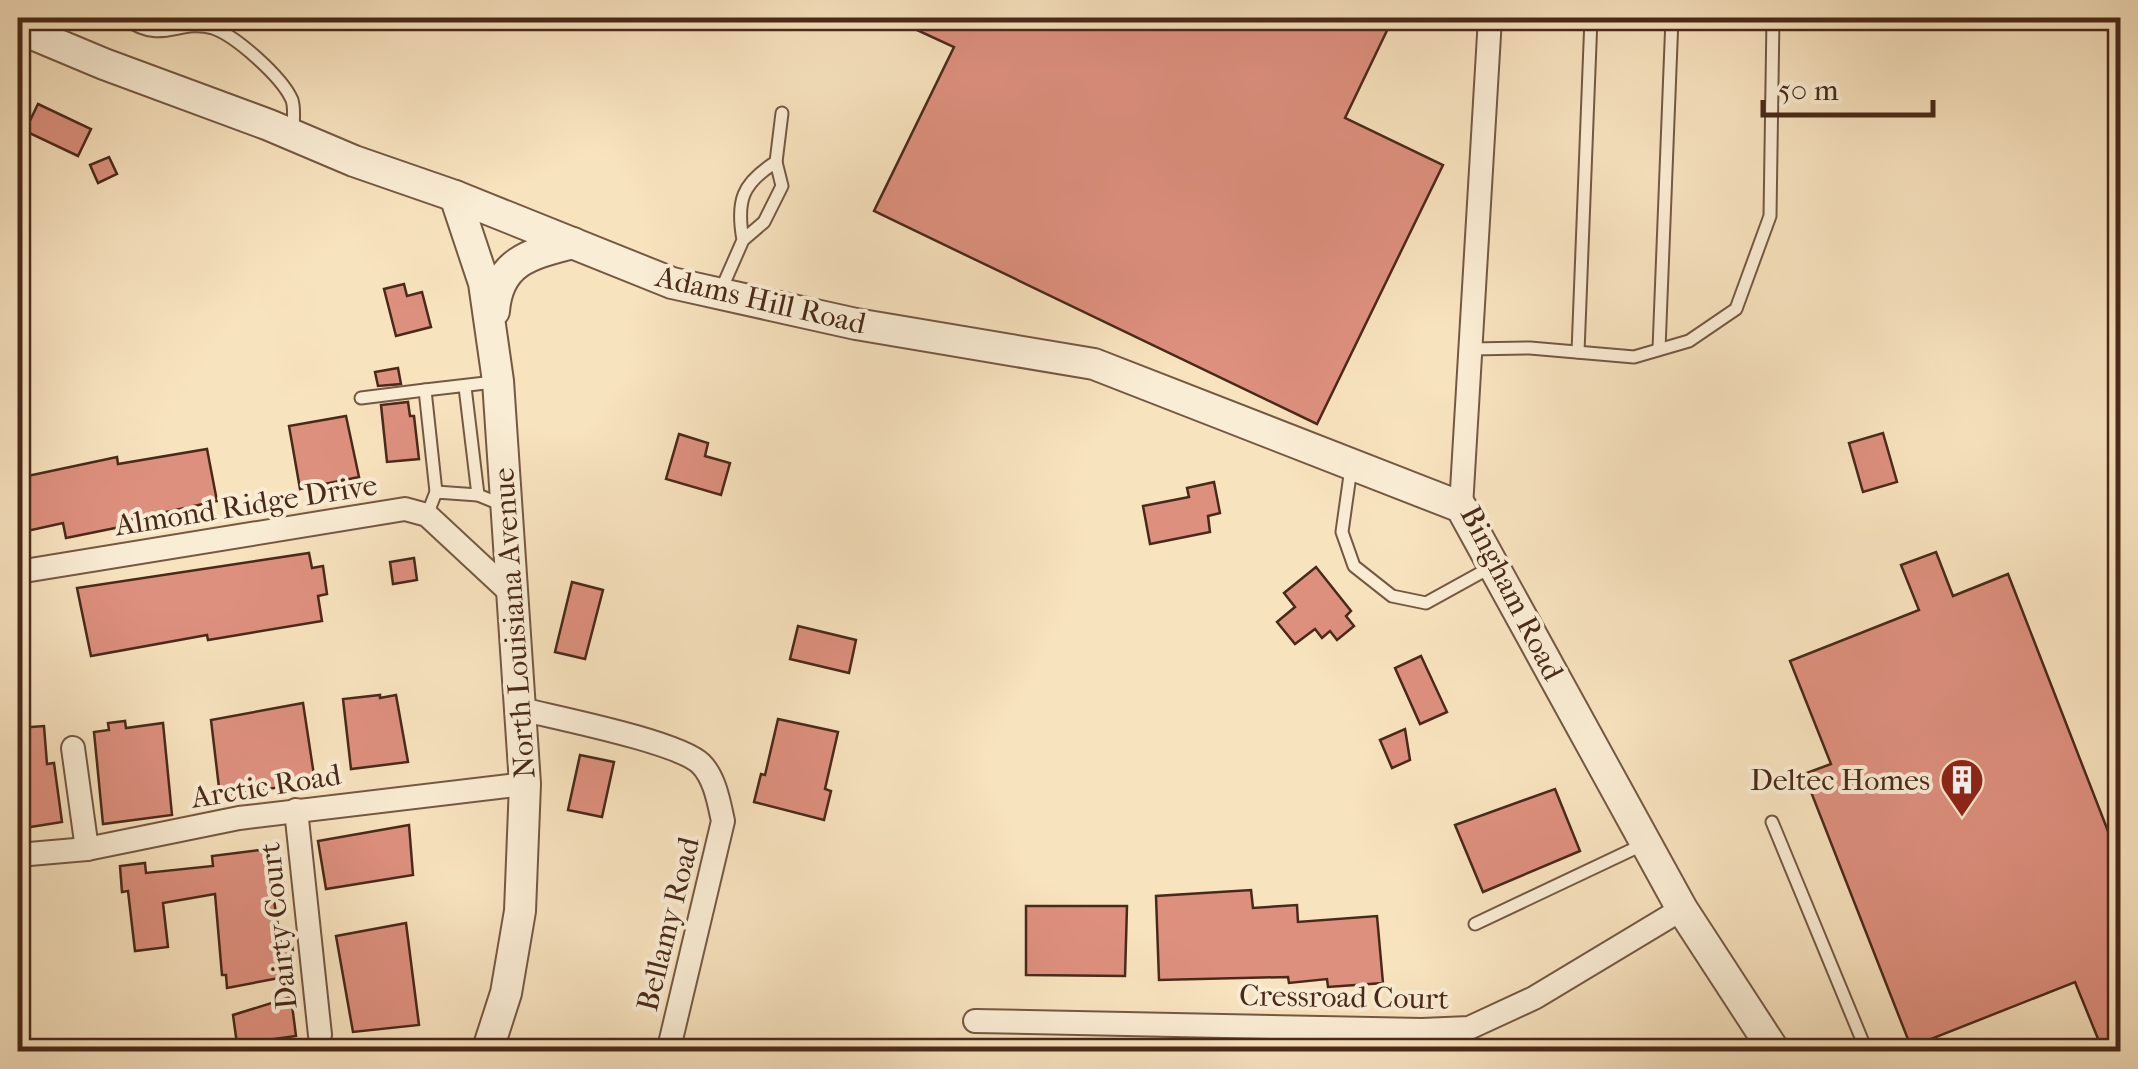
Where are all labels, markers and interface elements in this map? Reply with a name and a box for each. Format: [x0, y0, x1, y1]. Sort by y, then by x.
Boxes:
scale bar [1763, 55, 1933, 117]
text: 50 m [1778, 73, 1839, 108]
street label: Adams Hill Road [651, 259, 870, 342]
street label: North Louisiana Avenue [486, 466, 543, 780]
street label: Almond Ridge Drive [112, 467, 380, 544]
street label: Bingham Road [1453, 500, 1571, 687]
street label: Arctic Road [188, 757, 344, 816]
building icon: Deltec Homes [1939, 757, 1985, 818]
place label: Deltec Homes [1750, 763, 1930, 798]
street label: Bellamy Road [630, 833, 707, 1015]
street label: Dairty Court [252, 841, 305, 1011]
street label: Cressroad Court [1239, 978, 1449, 1017]

